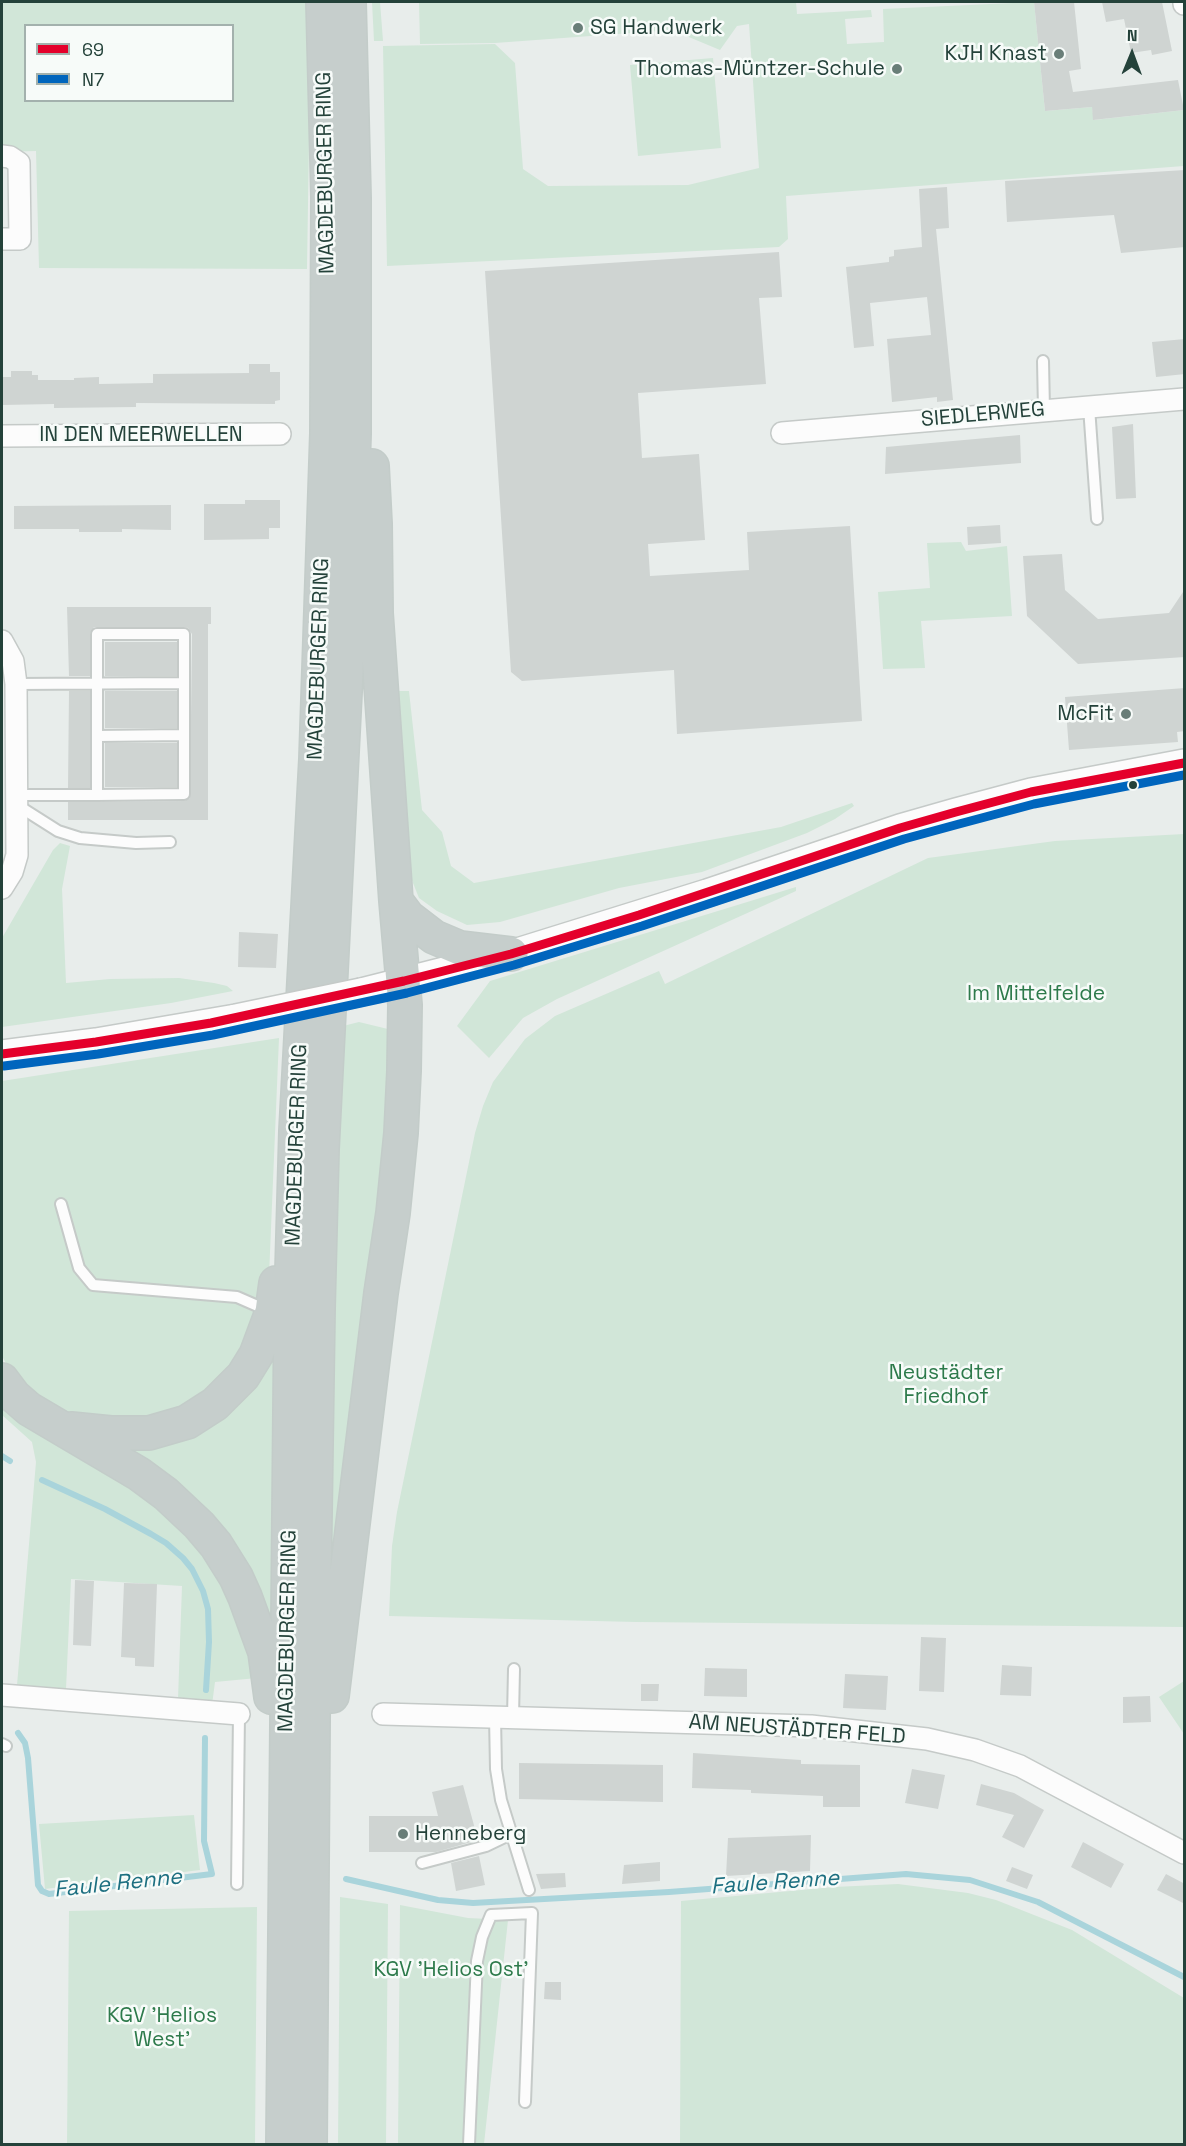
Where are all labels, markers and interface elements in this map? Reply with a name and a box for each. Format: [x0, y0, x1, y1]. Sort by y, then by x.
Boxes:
place label: SG Handwerk [590, 15, 723, 41]
marker: SG Handwerk [571, 21, 585, 35]
legend [24, 24, 234, 102]
north arrow [1102, 24, 1162, 84]
text: N [1127, 25, 1138, 46]
text: 69 [82, 38, 104, 61]
place label: KJH Knast [944, 41, 1047, 67]
marker: KJH Knast [1052, 47, 1066, 61]
place label: Thomas-Müntzer-Schule [634, 56, 885, 82]
marker: Thomas-Müntzer-Schule [890, 62, 904, 76]
text: N7 [82, 68, 104, 91]
street label: MAGDEBURGER RING [312, 72, 340, 274]
street label: SIEDLERWEG [920, 397, 1046, 433]
street label: IN DEN MEERWELLEN [39, 422, 243, 448]
street label: MAGDEBURGER RING [303, 557, 335, 761]
place label: McFit [1057, 701, 1114, 727]
marker: McFit [1119, 707, 1133, 721]
unlabelled marker [1127, 779, 1139, 791]
park label: Im Mittelfelde [967, 981, 1105, 1007]
street label: MAGDEBURGER RING [281, 1043, 313, 1247]
park label: Neustädter Friedhof [889, 1360, 1003, 1410]
street label: MAGDEBURGER RING [274, 1530, 302, 1732]
street label: AM NEUSTÄDTER FELD [688, 1710, 906, 1750]
place label: Henneberg [415, 1821, 526, 1847]
marker: Henneberg [396, 1827, 410, 1841]
water label: Faule Renne [53, 1864, 183, 1904]
water label: Faule Renne [710, 1865, 840, 1901]
park label: KGV 'Helios Ost' [373, 1957, 529, 1983]
park label: KGV 'Helios West' [107, 2003, 217, 2053]

